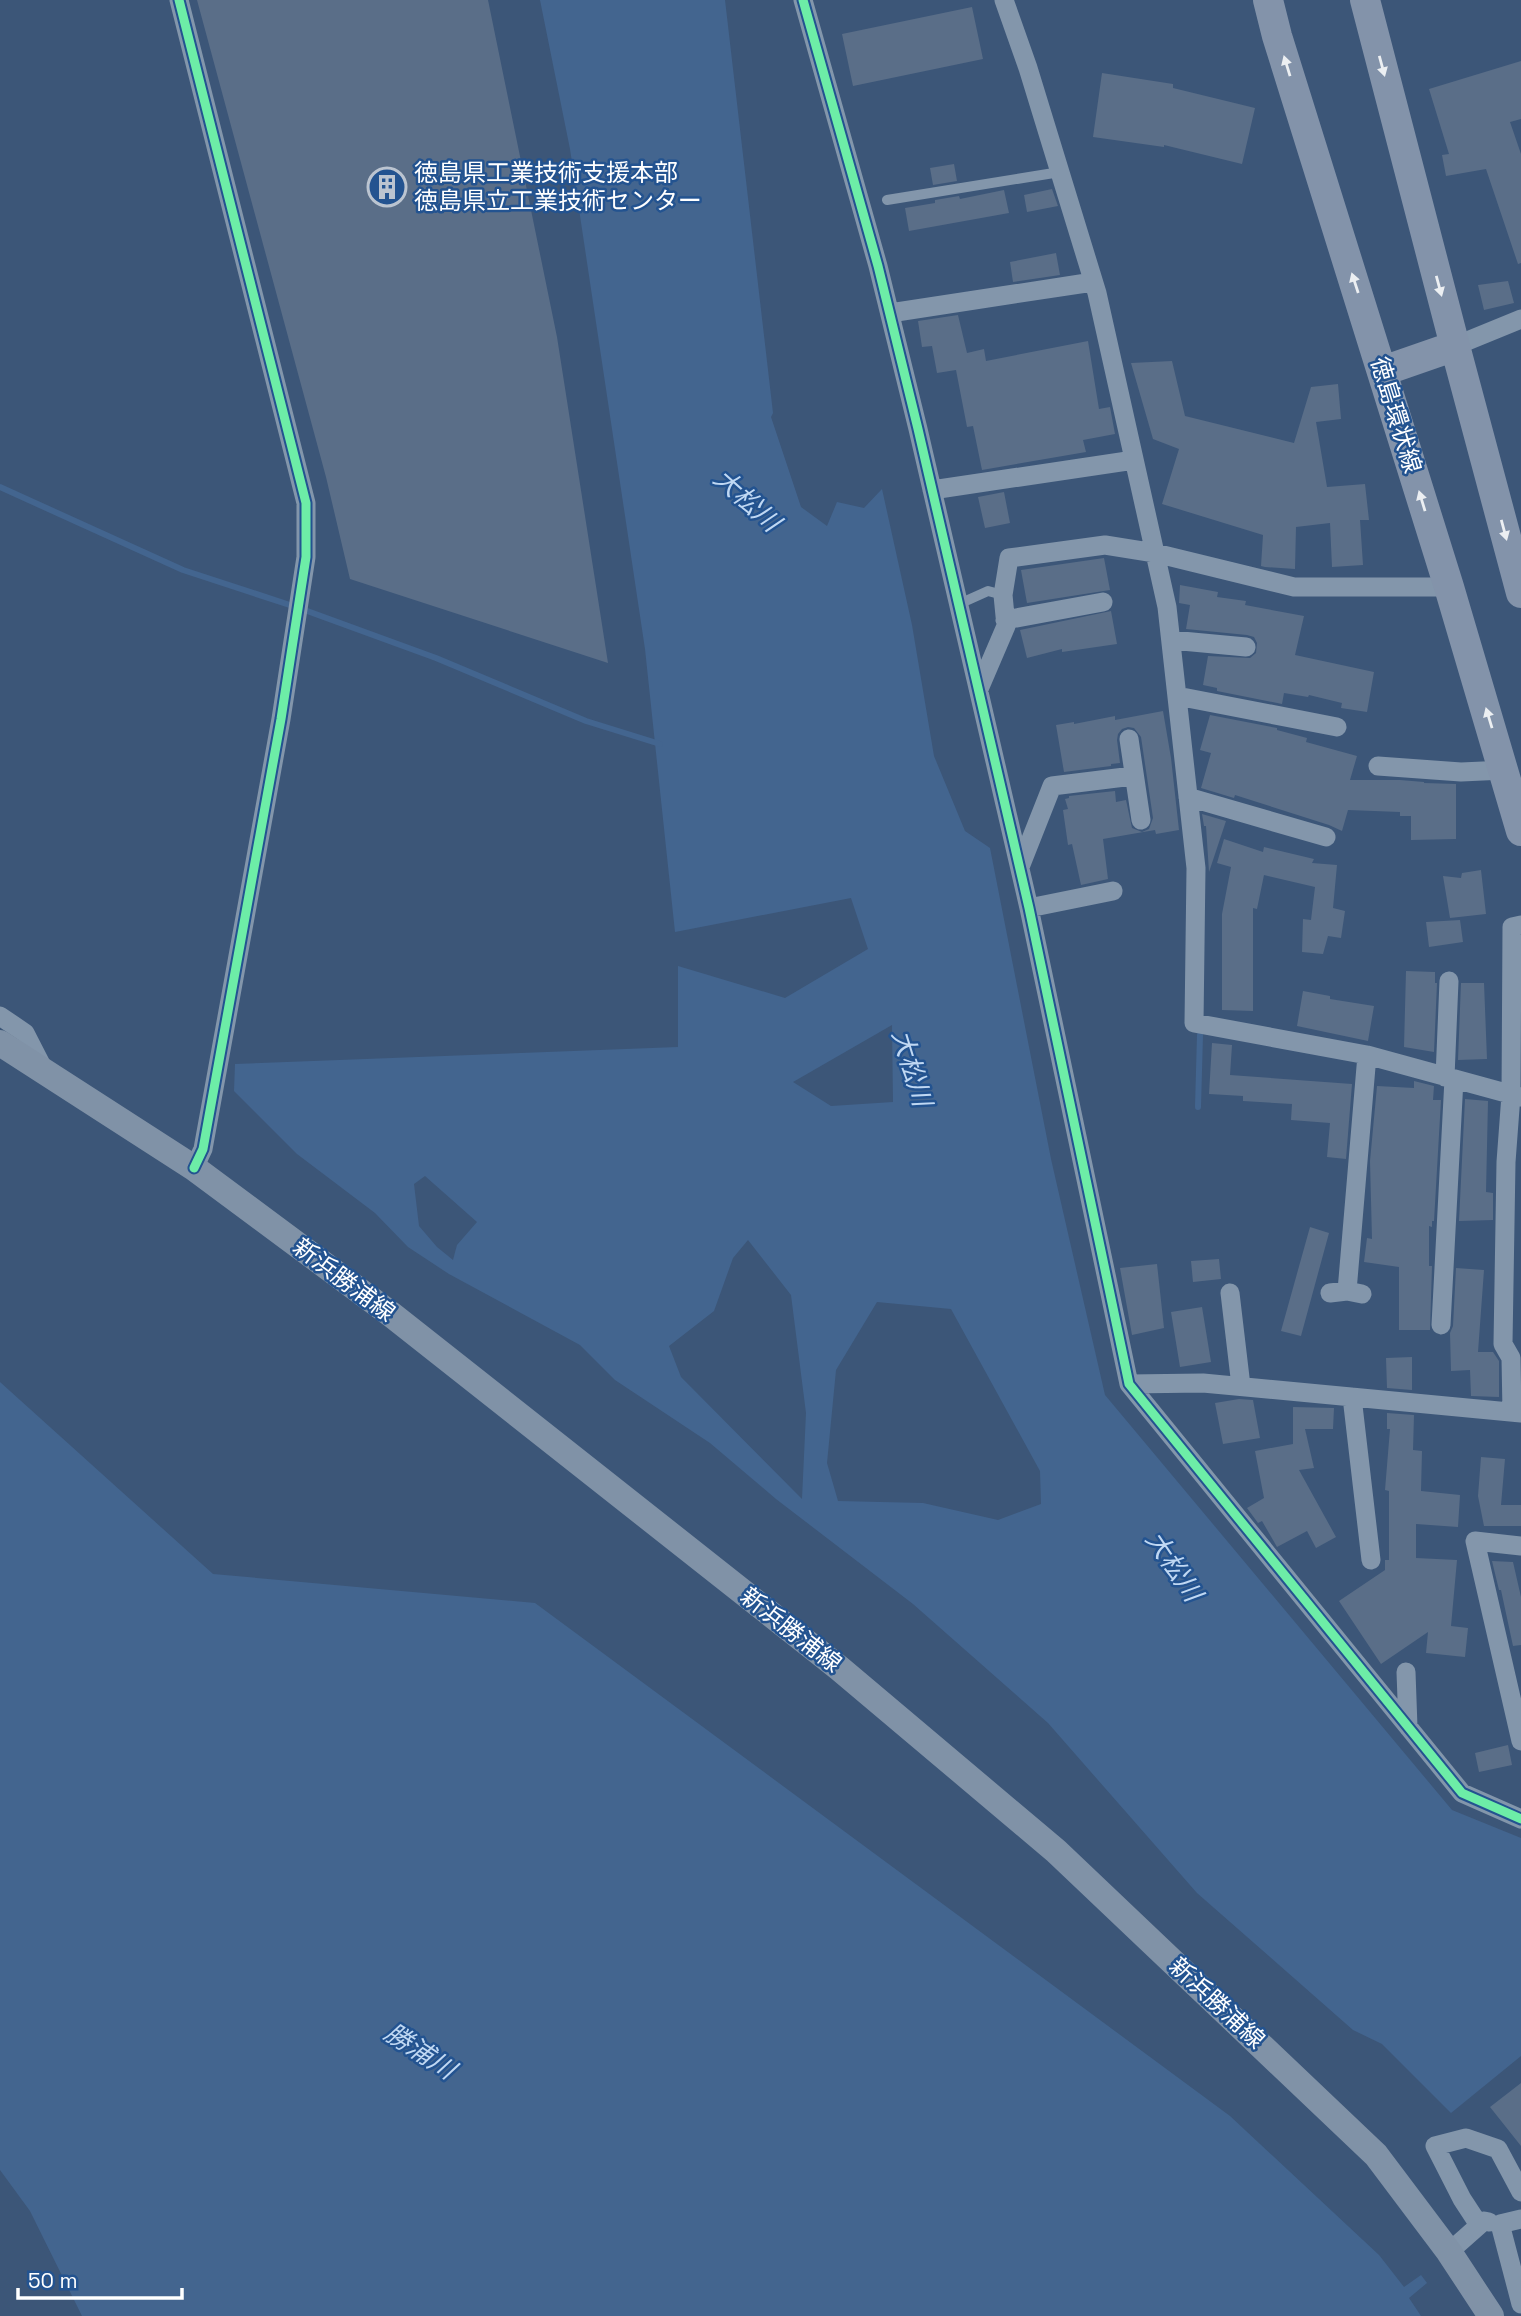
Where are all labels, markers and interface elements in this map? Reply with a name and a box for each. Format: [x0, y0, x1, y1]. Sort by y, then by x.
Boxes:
one-way arrow [1377, 55, 1388, 77]
one-way arrow [1281, 56, 1291, 77]
place label: 徳島県工業技術支援本部 徳島県立工業技術センター [414, 157, 702, 216]
building icon: 徳島県工業技術支援本部 徳島県立工業技術センター [366, 166, 408, 208]
one-way arrow [1349, 273, 1359, 294]
one-way arrow [1434, 276, 1445, 298]
street label: 徳島環状線 [1364, 353, 1429, 477]
water label: 大松川 [707, 461, 790, 541]
one-way arrow [1417, 490, 1427, 511]
one-way arrow [1499, 519, 1510, 541]
one-way arrow [1483, 708, 1493, 729]
water label: 大松川 [884, 1026, 941, 1113]
street label: 新浜勝浦線 [287, 1231, 402, 1328]
water label: 大松川 [1138, 1524, 1212, 1610]
street label: 新浜勝浦線 [734, 1580, 848, 1679]
street label: 新浜勝浦線 [1163, 1950, 1272, 2055]
water label: 勝浦川 [378, 2015, 464, 2088]
scale bar [18, 2256, 182, 2300]
text: 50 m [28, 2267, 78, 2294]

